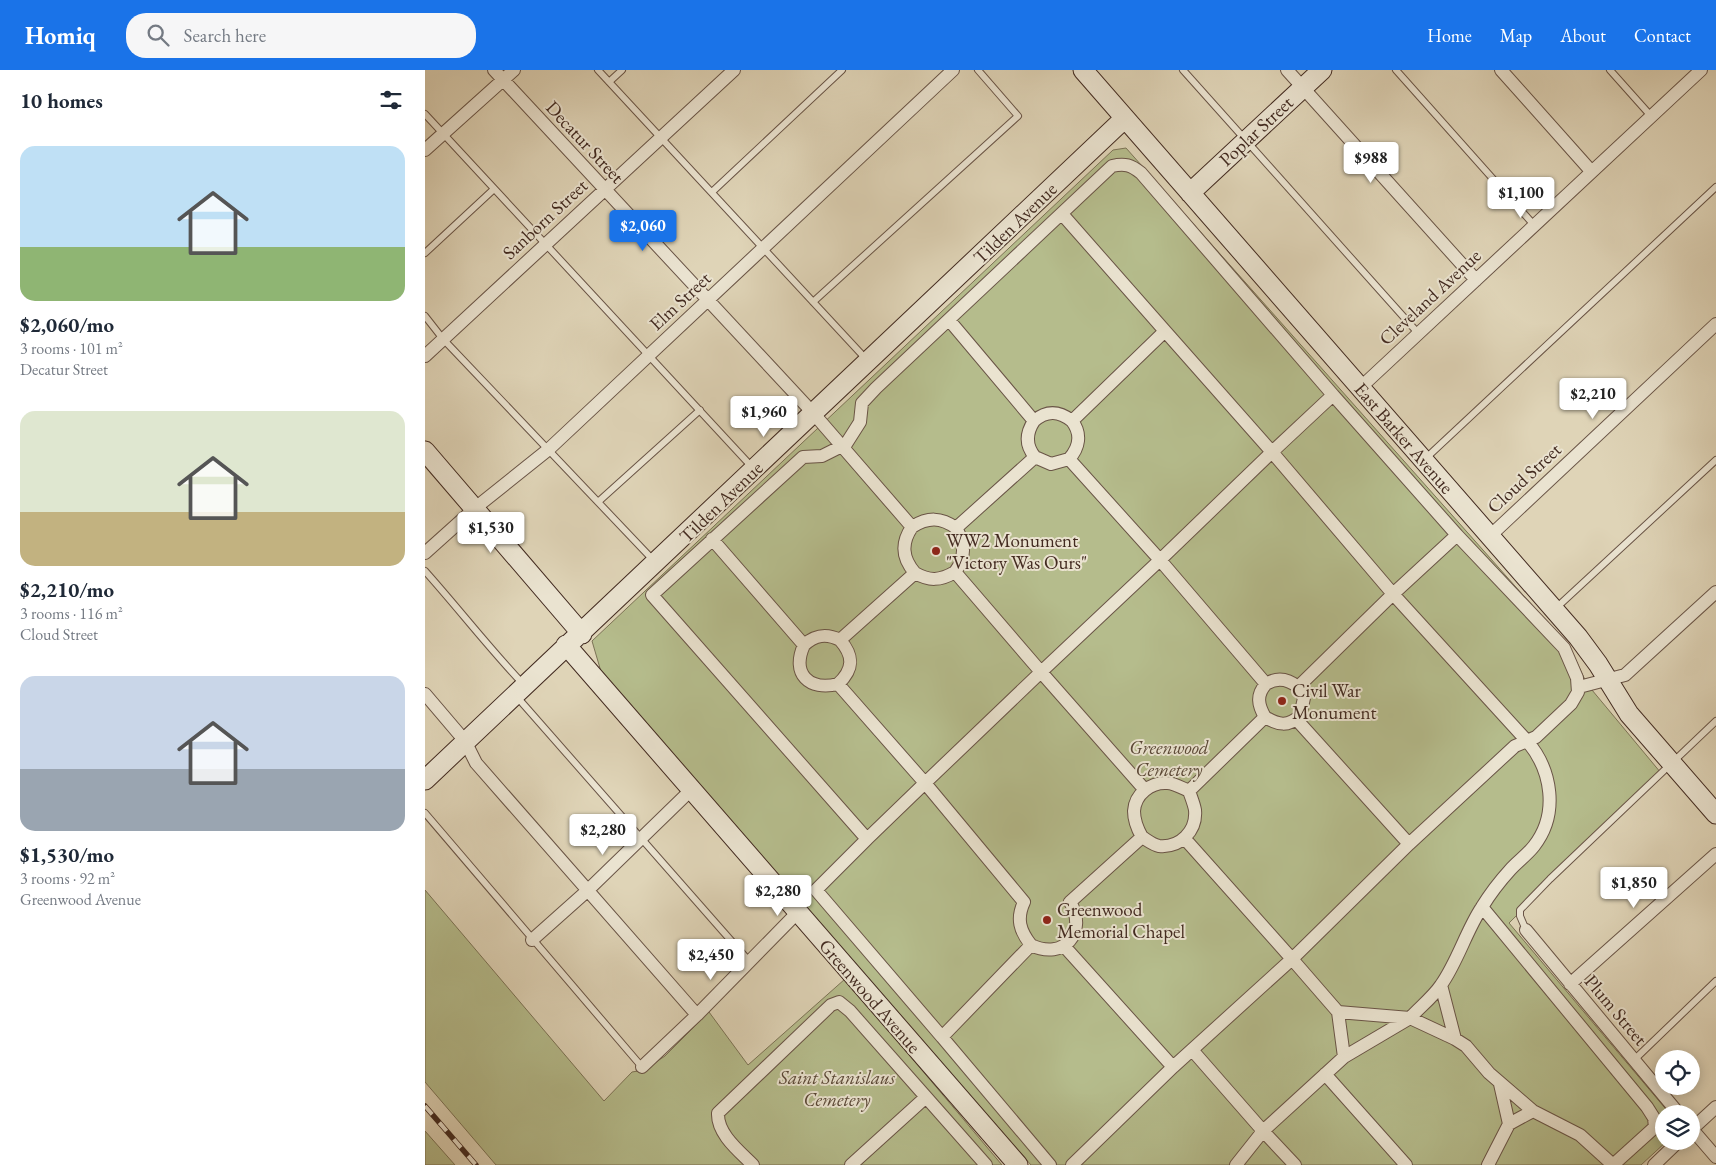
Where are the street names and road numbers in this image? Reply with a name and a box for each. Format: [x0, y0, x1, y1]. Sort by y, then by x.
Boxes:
street label: Poplar Street [1214, 90, 1298, 172]
street label: Decatur Street [540, 95, 630, 189]
street label: Sanborn Street [497, 173, 593, 265]
street label: Tilden Avenue [968, 177, 1062, 269]
street label: Cleveland Avenue [1374, 243, 1486, 351]
street label: Elm Street [644, 266, 716, 336]
street label: East Barker Avenue [1349, 377, 1459, 499]
street label: Cloud Street [1482, 437, 1566, 519]
street label: Tilden Avenue [674, 456, 768, 548]
street label: Greenwood Avenue [813, 934, 927, 1058]
street label: Plum Street [1579, 969, 1653, 1051]

